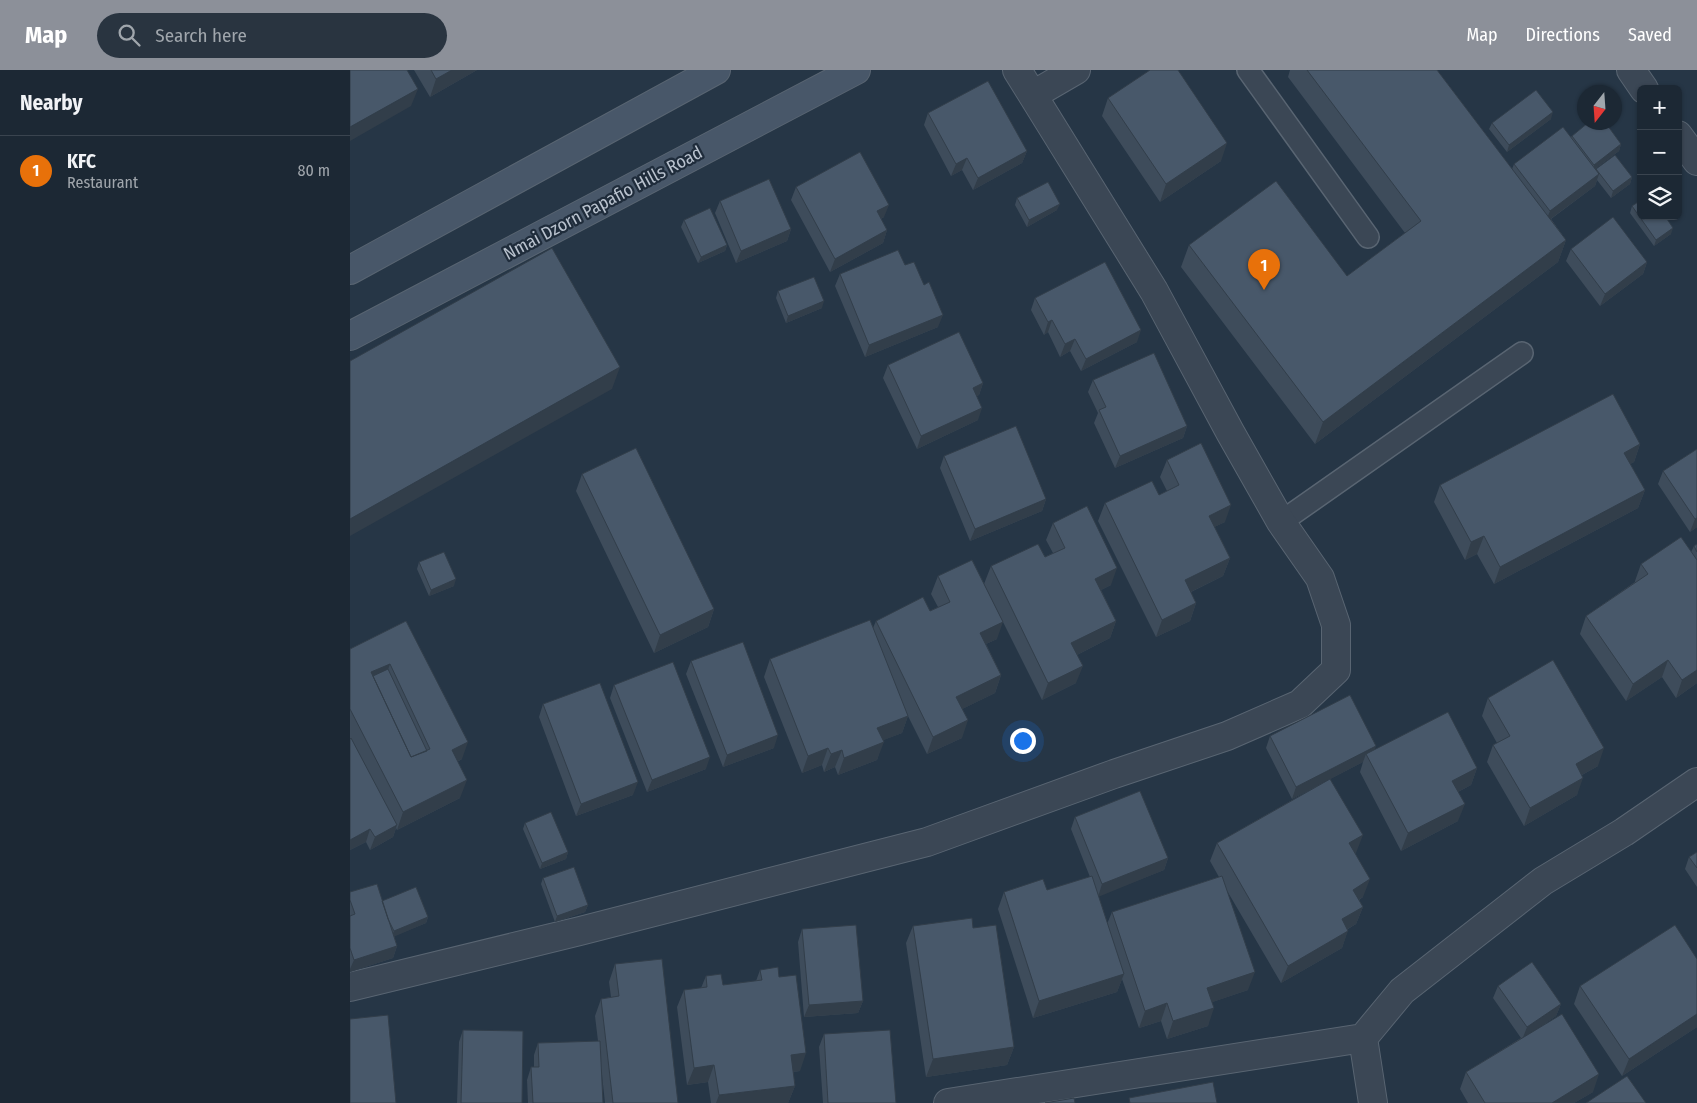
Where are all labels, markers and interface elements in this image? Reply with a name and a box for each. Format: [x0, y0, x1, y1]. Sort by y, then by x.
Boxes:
search box [97, 13, 447, 58]
text: Map [25, 21, 67, 49]
icon: search [115, 21, 143, 49]
text: Search here [155, 24, 247, 47]
text: Map [1466, 24, 1498, 46]
text: Directions [1526, 24, 1600, 46]
text: Saved [1628, 24, 1672, 46]
north arrow [1577, 85, 1622, 130]
map controls [1637, 85, 1682, 220]
button: + [1637, 85, 1682, 130]
text: Nearby [20, 90, 82, 116]
button: − [1637, 130, 1682, 175]
street label: Nmai Dzorn Papafio Hills Road [500, 141, 706, 265]
text: KFC [67, 150, 96, 173]
text: 1 [33, 161, 39, 180]
text: 80 m [298, 161, 330, 180]
text: Restaurant [67, 173, 138, 192]
button: layers [1637, 175, 1682, 220]
pin: 1 [1248, 249, 1280, 290]
your location [1010, 728, 1036, 754]

